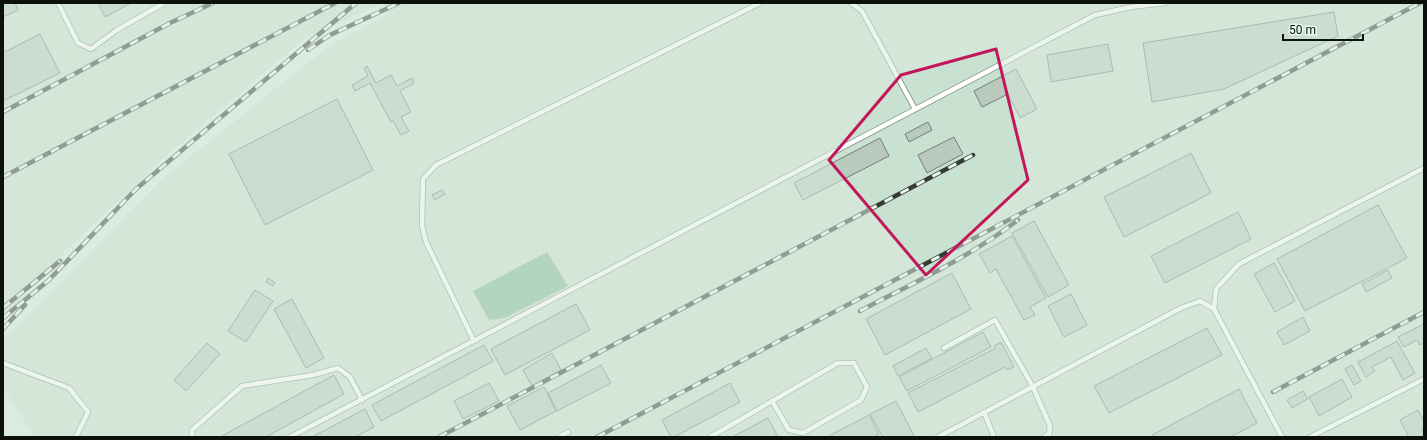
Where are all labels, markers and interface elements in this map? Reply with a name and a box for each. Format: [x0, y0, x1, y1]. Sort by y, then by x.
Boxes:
scale bar [1283, 16, 1363, 42]
text: 50 m [1289, 23, 1316, 37]

